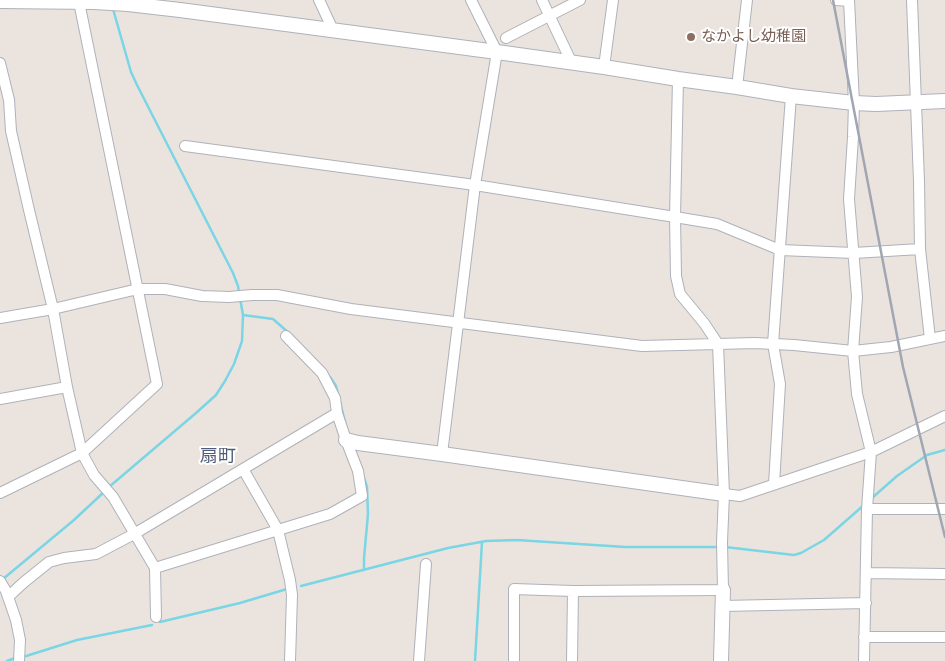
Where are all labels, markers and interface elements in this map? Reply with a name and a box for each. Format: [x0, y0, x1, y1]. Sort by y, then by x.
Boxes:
place label: なかよし幼稚園 [701, 28, 806, 46]
marker: なかよし幼稚園 [685, 31, 697, 43]
district label: 扇町 [200, 447, 236, 469]

